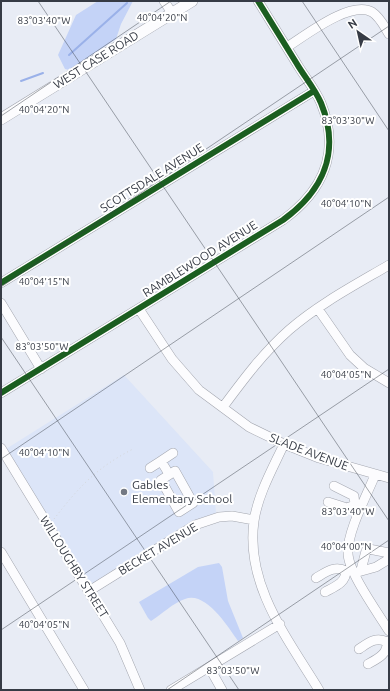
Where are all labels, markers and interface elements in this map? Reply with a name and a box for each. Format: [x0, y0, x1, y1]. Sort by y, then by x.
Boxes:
text: 40°04'20"N [137, 12, 187, 23]
north arrow [338, 12, 378, 52]
text: 83°03'40"W [18, 15, 70, 26]
text: N [346, 16, 359, 31]
street label: WEST CASE ROAD [51, 28, 141, 91]
text: 40°04'20"N [19, 104, 69, 115]
text: 83°03'30"W [322, 115, 374, 126]
street label: SCOTTSDALE AVENUE [98, 140, 206, 215]
text: 40°04'10"N [321, 198, 371, 209]
street label: RAMBLEWOOD AVENUE [140, 218, 260, 299]
text: 40°04'15"N [19, 276, 69, 287]
text: 83°03'50"W [16, 341, 68, 352]
text: 40°04'05"N [321, 369, 371, 380]
street label: SLADE AVENUE [268, 431, 351, 473]
text: 40°04'10"N [19, 447, 69, 458]
place label: Gables Elementary School [132, 478, 232, 505]
marker: Gables Elementary School [119, 487, 129, 497]
text: 83°03'40"W [322, 506, 374, 517]
street label: WILLOUGHBY STREET [38, 513, 111, 620]
street label: BECKET AVENUE [116, 520, 200, 577]
text: 40°04'00"N [321, 541, 371, 552]
text: 40°04'05"N [19, 619, 69, 630]
text: 83°03'50"W [207, 665, 259, 676]

